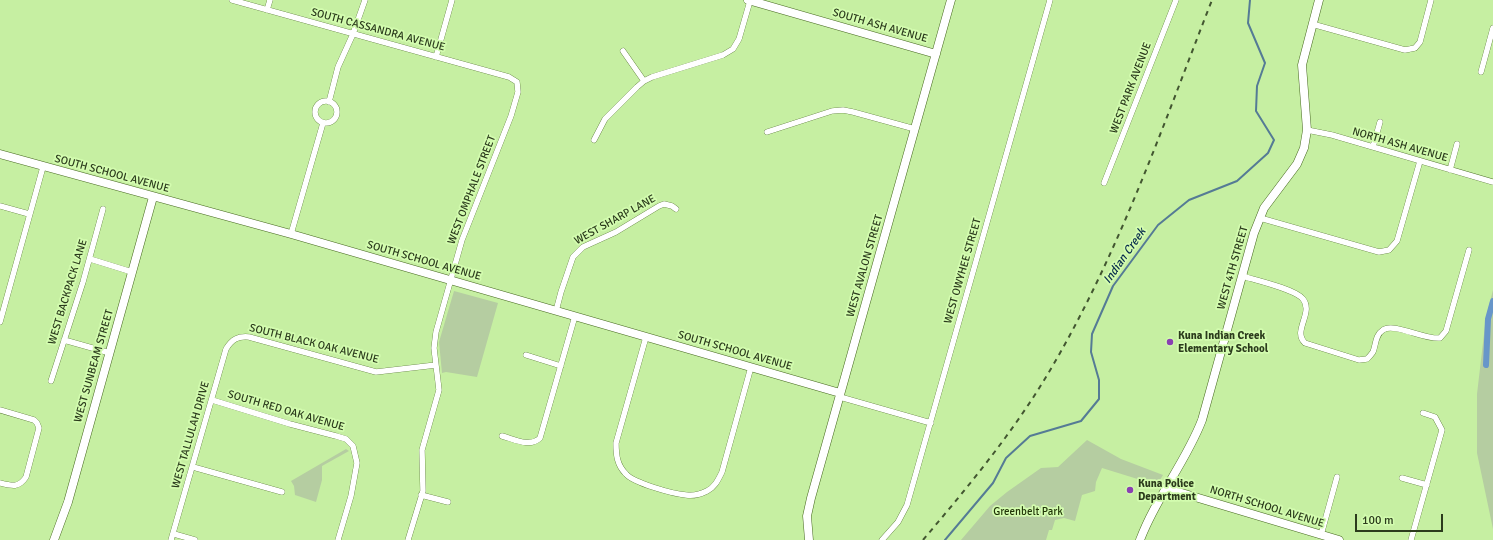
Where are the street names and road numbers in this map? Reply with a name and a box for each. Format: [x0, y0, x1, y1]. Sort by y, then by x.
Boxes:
street label: SOUTH CASSANDRA AVENUE [309, 6, 447, 54]
street label: SOUTH ASH AVENUE [831, 6, 929, 46]
street label: WEST PARK AVENUE [1107, 40, 1155, 136]
street label: NORTH ASH AVENUE [1351, 125, 1449, 165]
street label: WEST OMPHALE STREET [445, 134, 499, 246]
street label: SOUTH SCHOOL AVENUE [53, 152, 171, 196]
street label: WEST SHARP LANE [572, 192, 658, 248]
street label: WEST AVALON STREET [844, 213, 886, 319]
street label: WEST OWYHEE STREET [942, 217, 984, 325]
street label: WEST 4TH STREET [1215, 225, 1251, 311]
street label: WEST BACKPACK LANE [46, 238, 90, 346]
street label: SOUTH SCHOOL AVENUE [365, 238, 483, 284]
street label: WEST SUNBEAM STREET [72, 308, 116, 424]
street label: SOUTH BLACK OAK AVENUE [248, 322, 380, 366]
street label: SOUTH SCHOOL AVENUE [676, 328, 794, 374]
street label: WEST TALLULAH DRIVE [169, 380, 213, 490]
street label: SOUTH RED OAK AVENUE [226, 388, 346, 434]
street label: NORTH SCHOOL AVENUE [1208, 483, 1326, 531]

